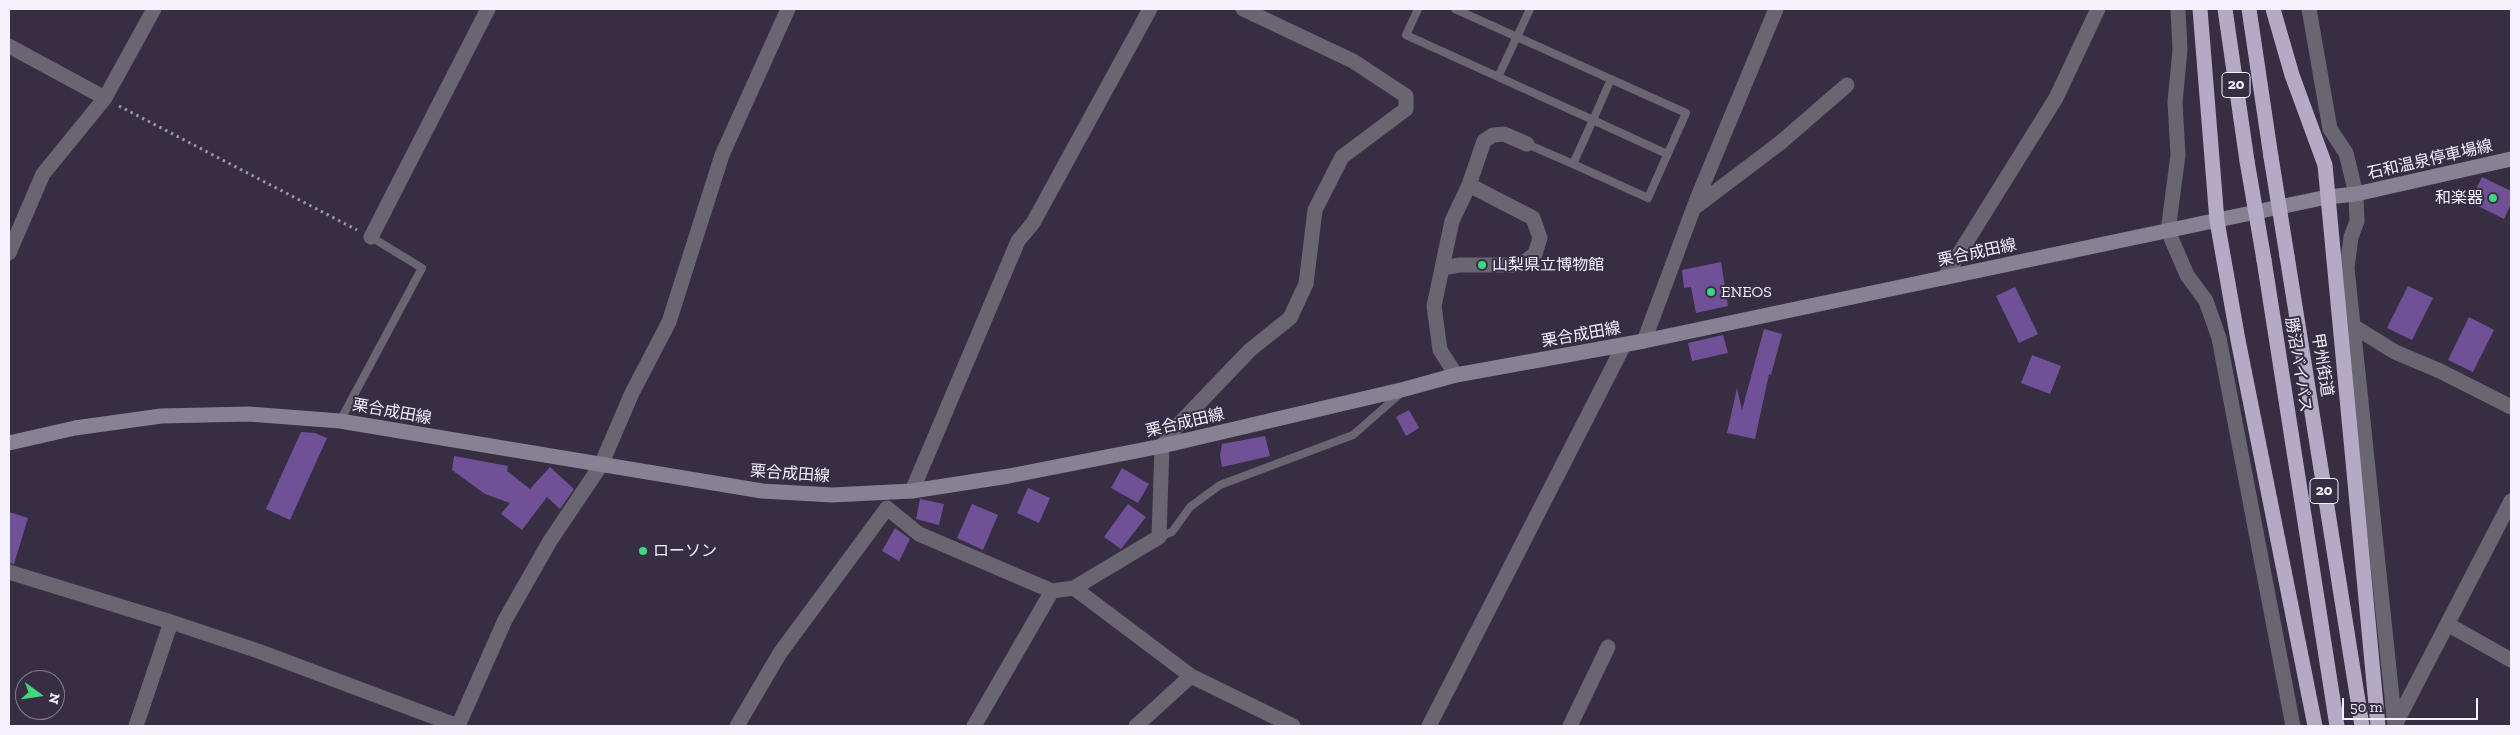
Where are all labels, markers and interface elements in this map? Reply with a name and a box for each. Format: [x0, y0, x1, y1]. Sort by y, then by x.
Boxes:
road number: 20 [2222, 72, 2250, 98]
street label: 石和温泉停車場線 [2365, 136, 2495, 184]
place label: 和楽器 [2435, 188, 2483, 208]
marker: 和楽器 [2487, 192, 2499, 204]
street label: 栗合成田線 [1936, 235, 2018, 271]
place label: 山梨県立博物館 [1492, 255, 1604, 275]
marker: 山梨県立博物館 [1476, 259, 1488, 271]
place label: ENEOS [1721, 282, 1772, 302]
marker: ENEOS [1705, 286, 1717, 298]
street label: 勝沼バイパス [2281, 316, 2315, 414]
street label: 栗合成田線 [1540, 319, 1622, 351]
street label: 甲州街道 [2308, 332, 2336, 398]
street label: 栗合成田線 [351, 396, 433, 428]
street label: 栗合成田線 [1144, 405, 1226, 441]
street label: 栗合成田線 [749, 462, 831, 486]
road number: 20 [2310, 478, 2338, 504]
place label: ローソン [653, 541, 717, 561]
marker: ローソン [637, 545, 649, 557]
north arrow [15, 670, 65, 720]
scale bar [2345, 688, 2481, 720]
text: N [45, 691, 64, 706]
text: 50 m [2350, 698, 2383, 716]

